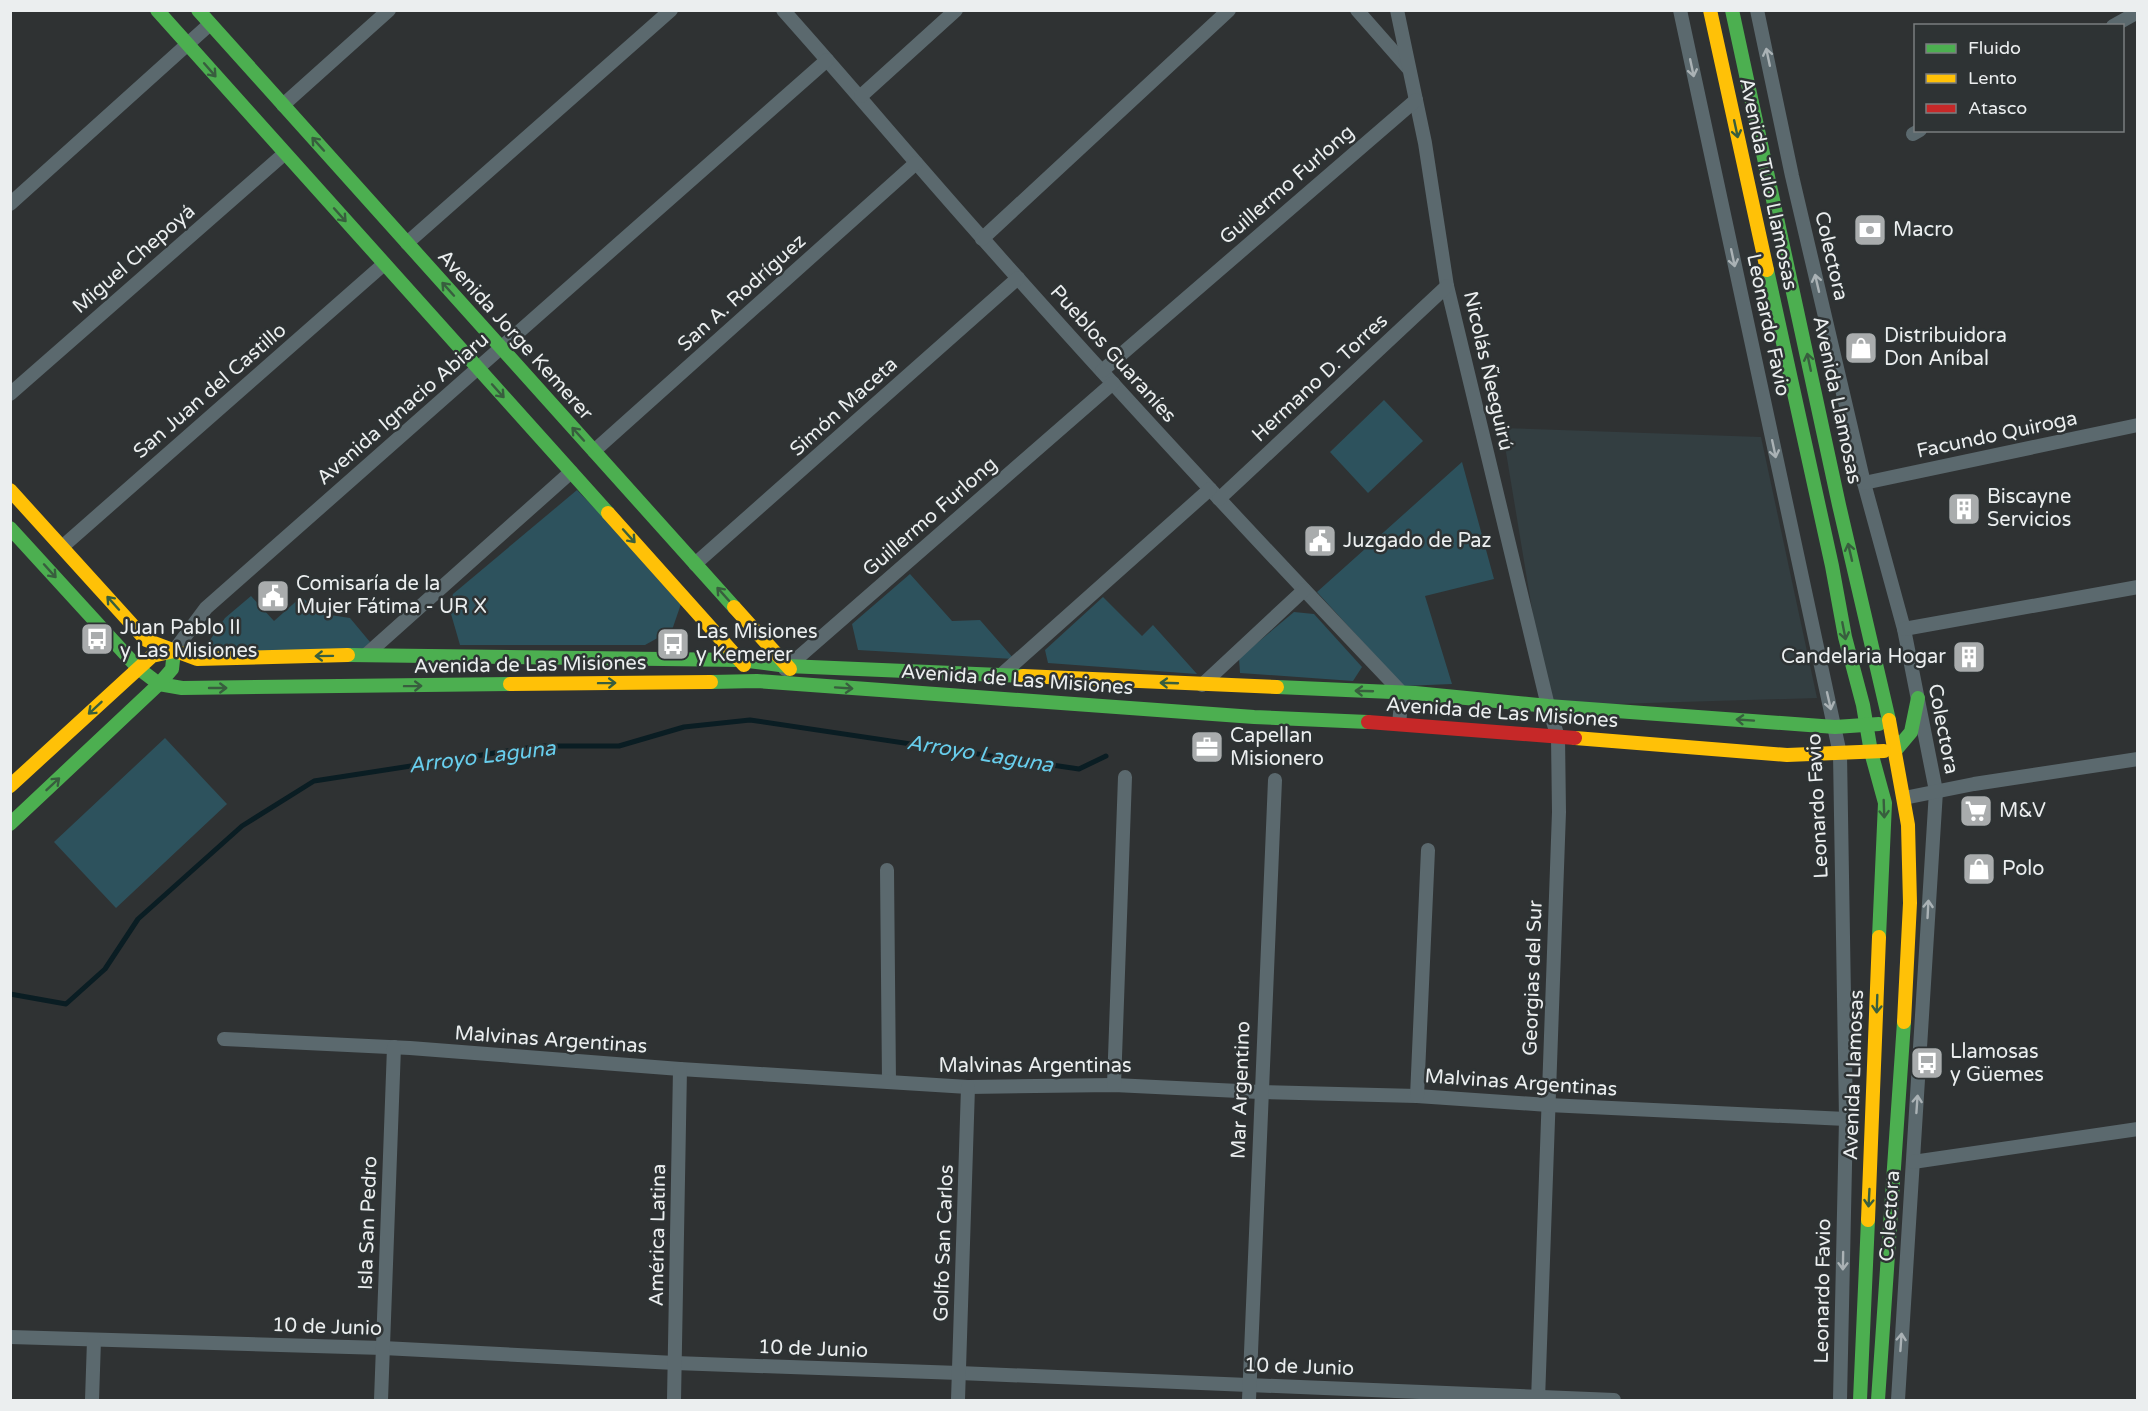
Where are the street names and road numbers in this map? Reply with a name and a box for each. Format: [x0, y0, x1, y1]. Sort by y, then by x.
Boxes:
street label: Avenida Tulo Llamosas [1734, 76, 1802, 292]
street label: Guillermo Furlong [1215, 120, 1359, 250]
street label: Miguel Chepoyá [68, 199, 200, 319]
street label: Colectora [1809, 209, 1853, 303]
street label: San A. Rodríguez [673, 229, 811, 357]
street label: Avenida Jorge Kemerer [432, 245, 598, 425]
street label: Leonardo Favio [1741, 251, 1795, 399]
street label: Pueblos Guaraníes [1045, 280, 1181, 428]
street label: Nicolás Ñeeguirú [1458, 289, 1519, 453]
street label: Hermano D. Torres [1247, 309, 1393, 447]
street label: Avenida Llamosas [1807, 314, 1867, 486]
street label: San Juan del Castillo [129, 318, 291, 464]
street label: Avenida Ignacio Abiaru [312, 328, 494, 490]
street label: Simón Maceta [785, 352, 903, 462]
street label: Facundo Quiroga [1915, 406, 2079, 464]
street label: Guillermo Furlong [858, 452, 1002, 582]
street label: Avenida de Las Misiones [413, 651, 647, 679]
street label: Avenida de Las Misiones [900, 660, 1134, 700]
street label: Colectora [1923, 682, 1963, 776]
street label: Avenida de Las Misiones [1385, 693, 1619, 733]
street label: Leonardo Favio [1802, 733, 1834, 879]
street label: Georgias del Sur [1518, 899, 1548, 1056]
street label: Avenida Llamosas [1839, 989, 1869, 1161]
street label: Mar Argentino [1227, 1020, 1255, 1160]
street label: Malvinas Argentinas [454, 1021, 648, 1059]
street label: Malvinas Argentinas [938, 1054, 1132, 1078]
street label: Malvinas Argentinas [1424, 1064, 1618, 1102]
street label: Isla San Pedro [354, 1156, 382, 1290]
street label: América Latina [645, 1163, 671, 1307]
street label: Golfo San Carlos [929, 1164, 959, 1322]
street label: Colectora [1875, 1170, 1905, 1262]
street label: Leonardo Favio [1810, 1218, 1836, 1364]
street label: 10 de Junio [271, 1313, 383, 1341]
street label: 10 de Junio [757, 1335, 869, 1363]
street label: 10 de Junio [1243, 1353, 1355, 1381]

